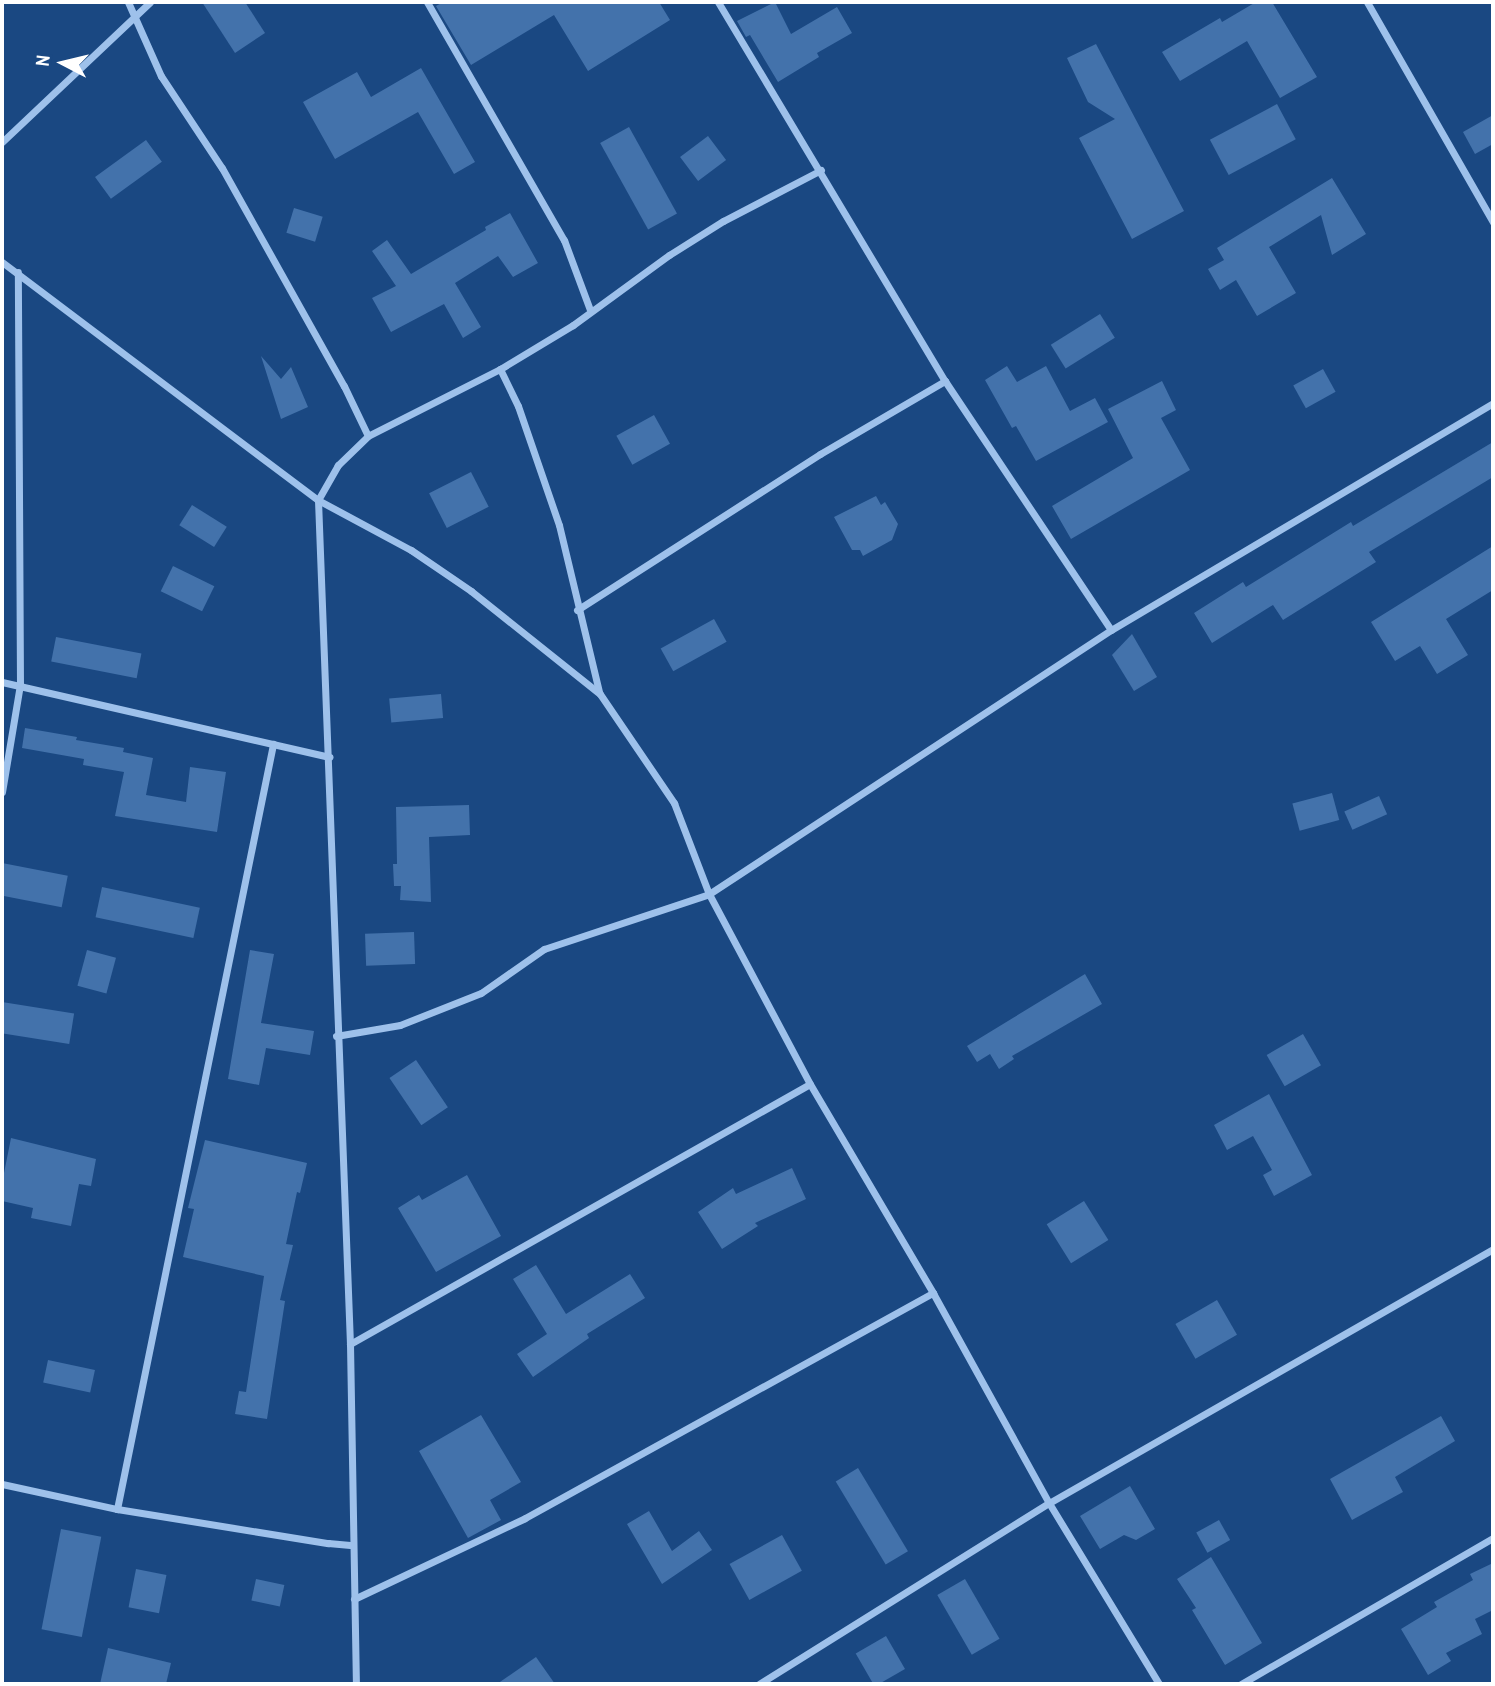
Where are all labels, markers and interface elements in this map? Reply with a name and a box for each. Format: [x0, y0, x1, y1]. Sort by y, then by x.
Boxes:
north arrow [28, 28, 98, 98]
text: N [29, 53, 56, 68]

